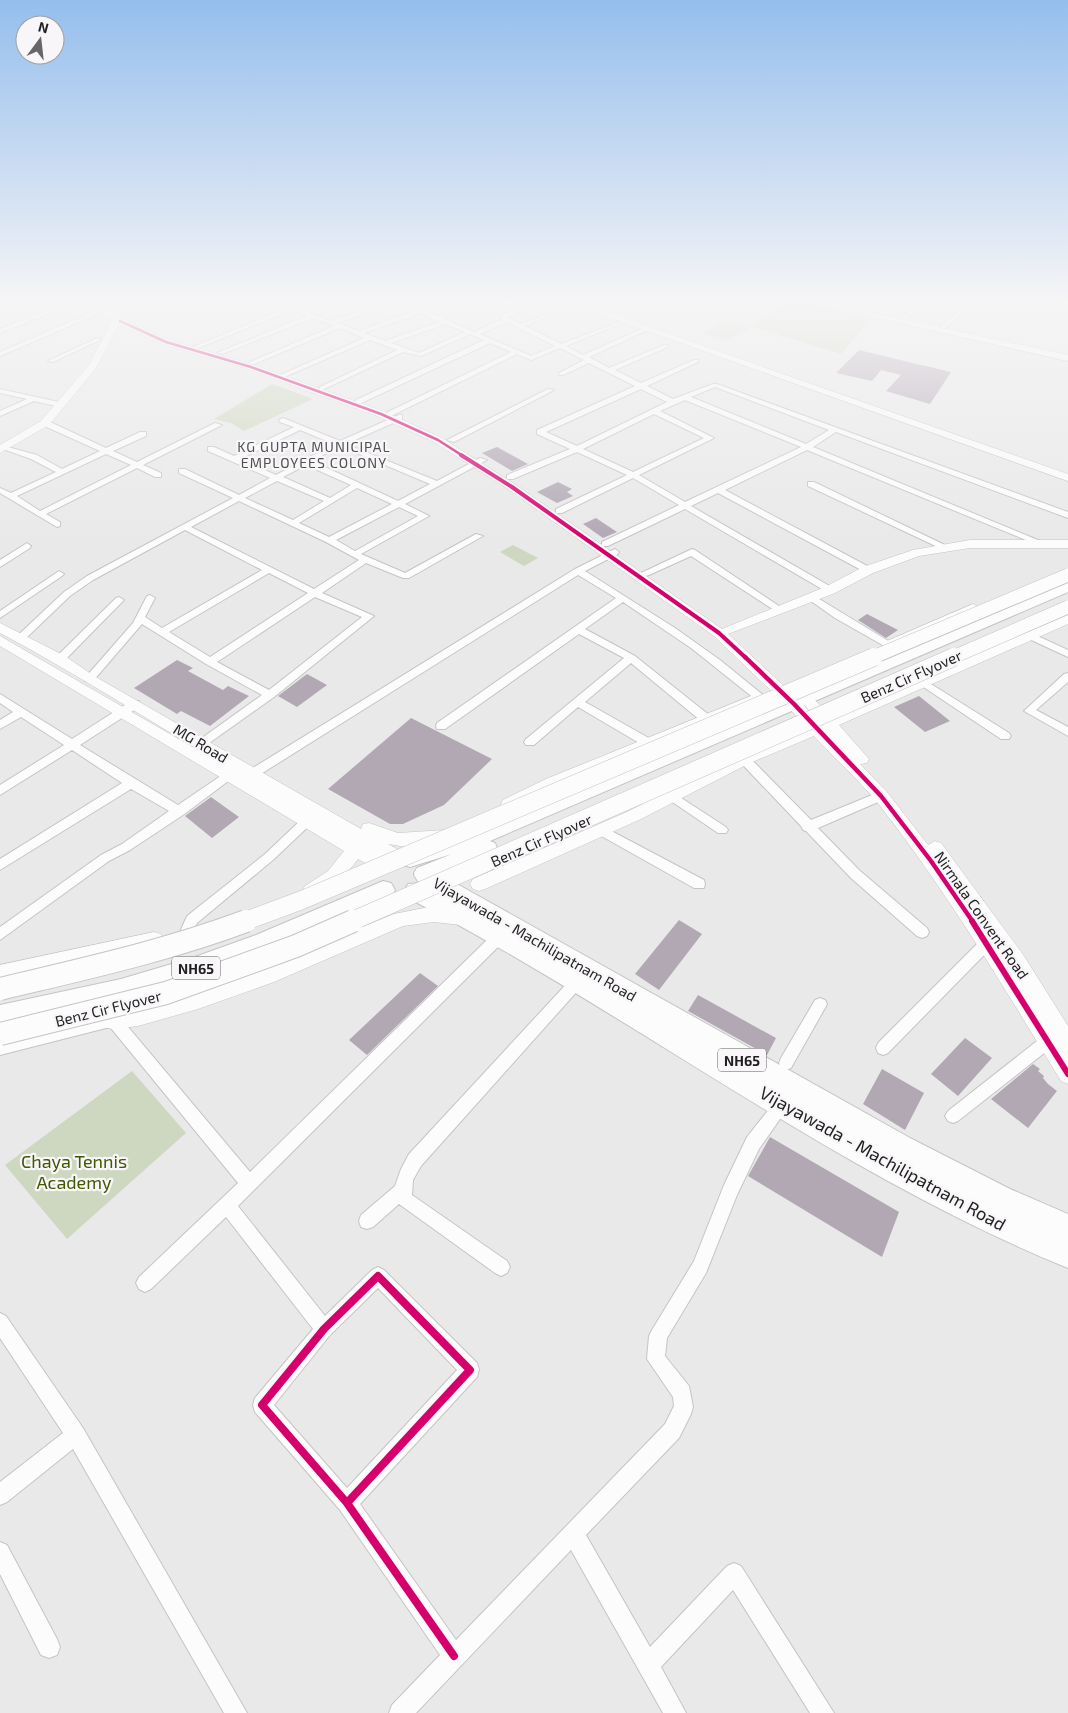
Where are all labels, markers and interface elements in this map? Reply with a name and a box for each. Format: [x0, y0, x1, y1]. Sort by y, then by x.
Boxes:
north arrow [15, 15, 65, 65]
text: N [36, 17, 51, 36]
district label: KG GUPTA MUNICIPAL EMPLOYEES COLONY [237, 438, 391, 471]
street label: Benz Cir Flyover [858, 646, 964, 706]
street label: MG Road [170, 720, 232, 766]
street label: Benz Cir Flyover [488, 810, 594, 870]
street label: Nirmala Convent Road [931, 848, 1033, 982]
street label: Vijayawada - Machilipatnam Road [430, 873, 640, 1006]
road number: NH65 [172, 956, 220, 980]
street label: Benz Cir Flyover [53, 986, 163, 1030]
road number: NH65 [718, 1048, 766, 1072]
street label: Vijayawada - Machilipatnam Road [756, 1081, 1010, 1235]
park label: Chaya Tennis Academy [21, 1150, 127, 1193]

